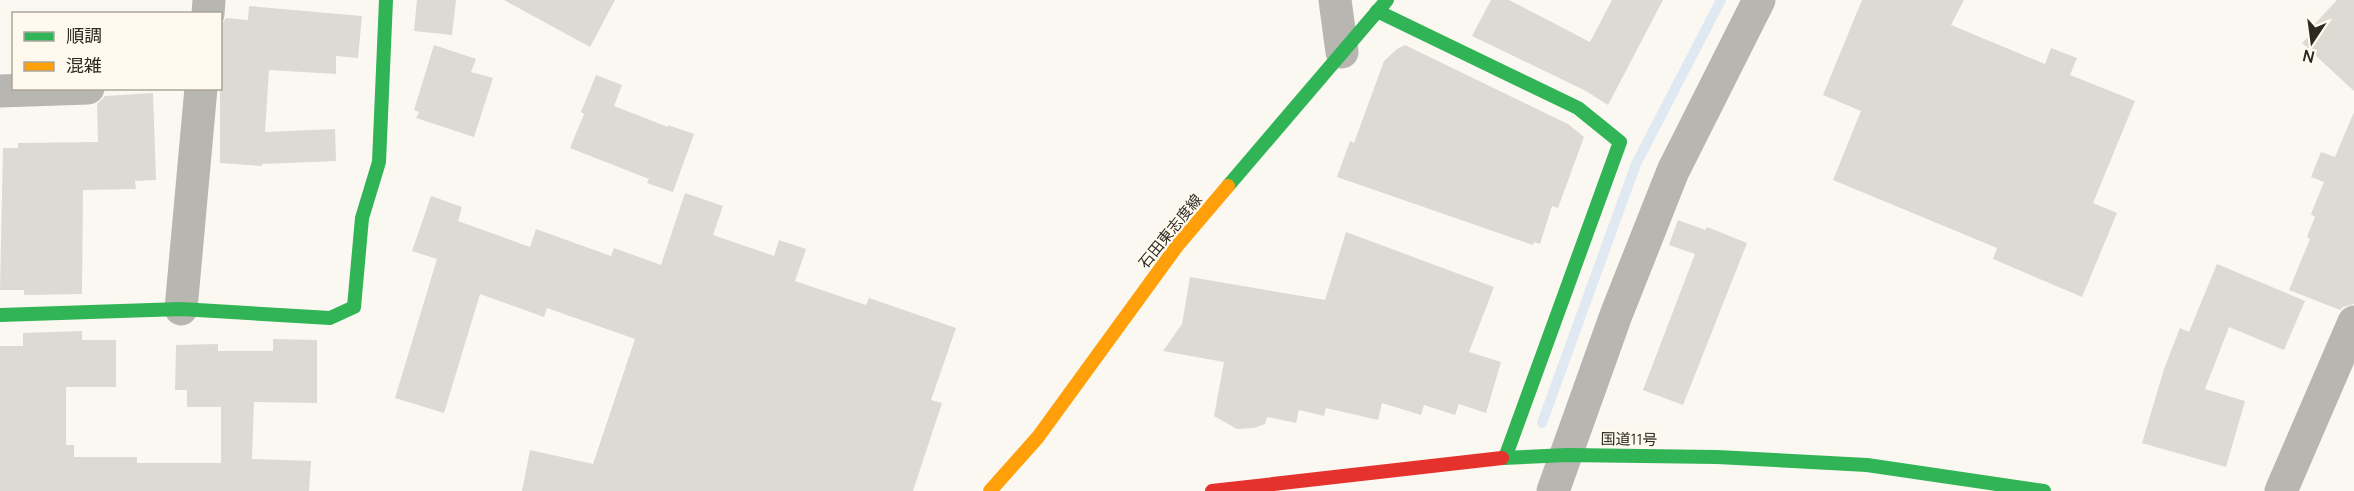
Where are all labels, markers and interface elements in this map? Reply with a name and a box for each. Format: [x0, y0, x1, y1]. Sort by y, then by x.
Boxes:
legend [12, 12, 222, 90]
north arrow [2282, 12, 2342, 72]
text: 順調 [66, 23, 102, 47]
text: N [2301, 45, 2317, 69]
text: 混雑 [66, 53, 102, 77]
street label: 石田東志度線 [1134, 189, 1206, 273]
street label: 国道11号 [1600, 428, 1658, 450]

